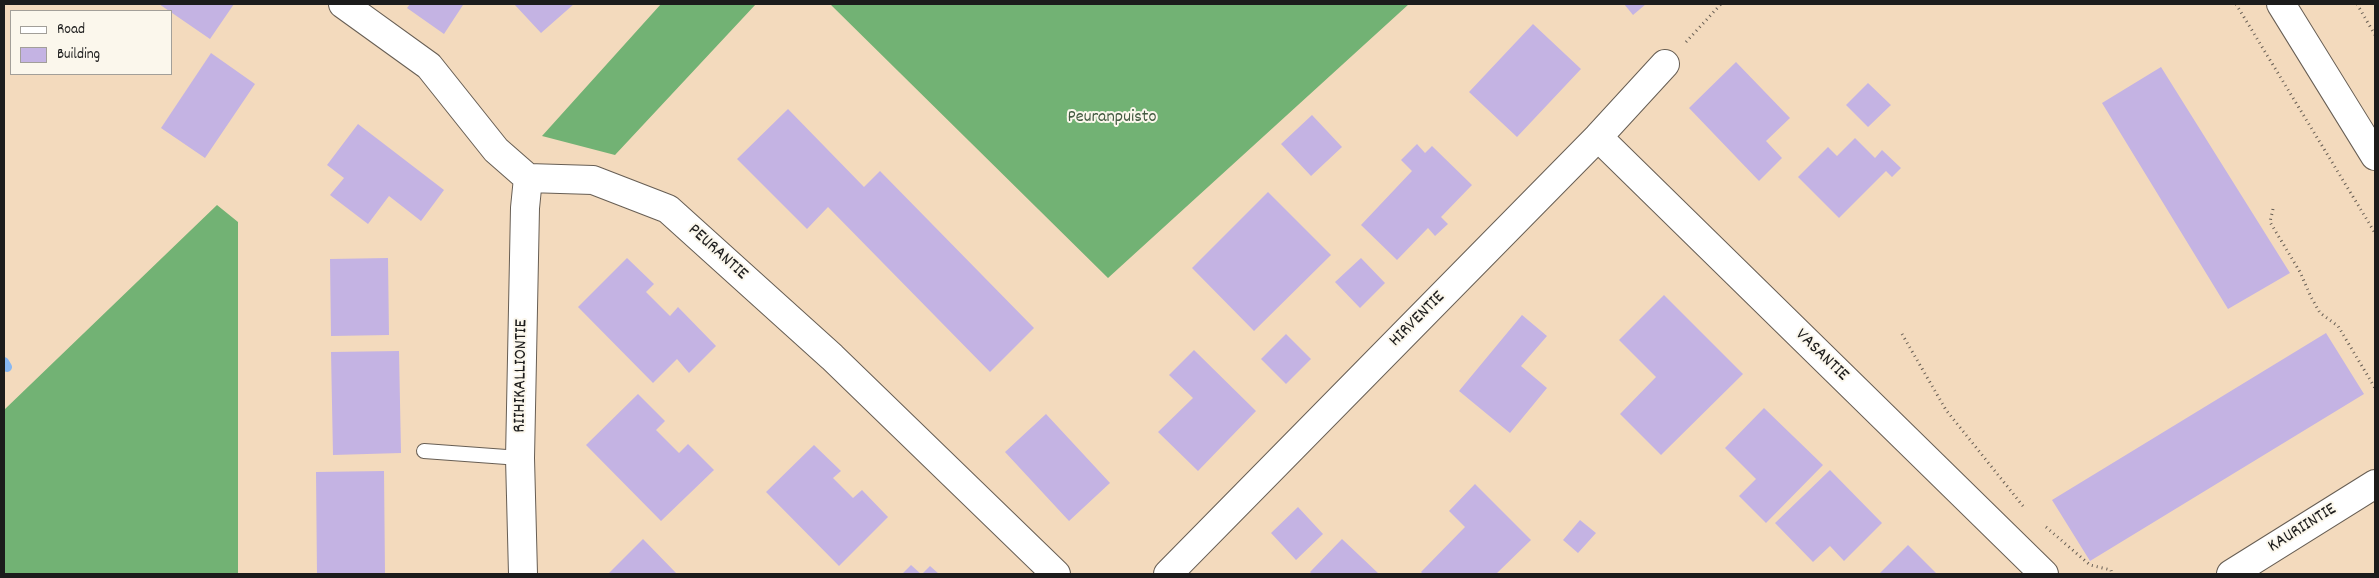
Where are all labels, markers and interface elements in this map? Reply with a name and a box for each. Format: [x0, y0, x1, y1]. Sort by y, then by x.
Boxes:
legend [10, 10, 172, 75]
text: Road [57, 19, 85, 41]
text: Building [57, 44, 100, 66]
park label: Peuranpuisto [1068, 108, 1156, 130]
street label: PEURANTIE [682, 220, 752, 286]
street label: HIRVENTIE [1386, 288, 1450, 352]
street label: RIIHIKALLIONTIE [510, 319, 534, 433]
street label: VASANTIE [1790, 325, 1852, 387]
street label: KAURIINTIE [2265, 500, 2341, 558]

